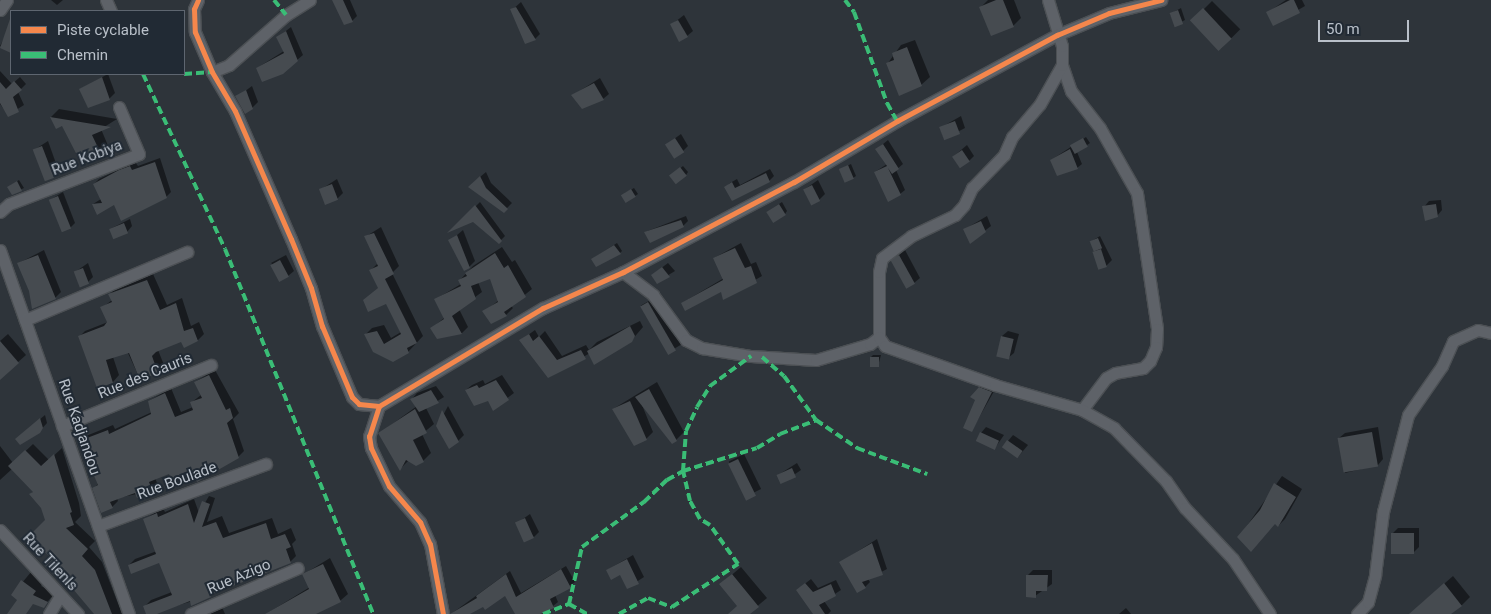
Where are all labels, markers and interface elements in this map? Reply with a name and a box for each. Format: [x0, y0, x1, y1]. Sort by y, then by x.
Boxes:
legend [10, 10, 185, 75]
scale bar [1321, 10, 1412, 42]
text: 50 m [1326, 20, 1360, 38]
text: Piste cyclable [57, 21, 149, 39]
text: Chemin [57, 46, 108, 64]
street label: Rue Kobiya [49, 136, 125, 180]
street label: Rue des Cauris [95, 349, 195, 403]
street label: Rue Kadjandou [54, 377, 104, 477]
street label: Rue Boulade [135, 458, 219, 504]
street label: Rue Tilenls [19, 529, 81, 595]
street label: Rue Azigo [205, 556, 273, 598]

